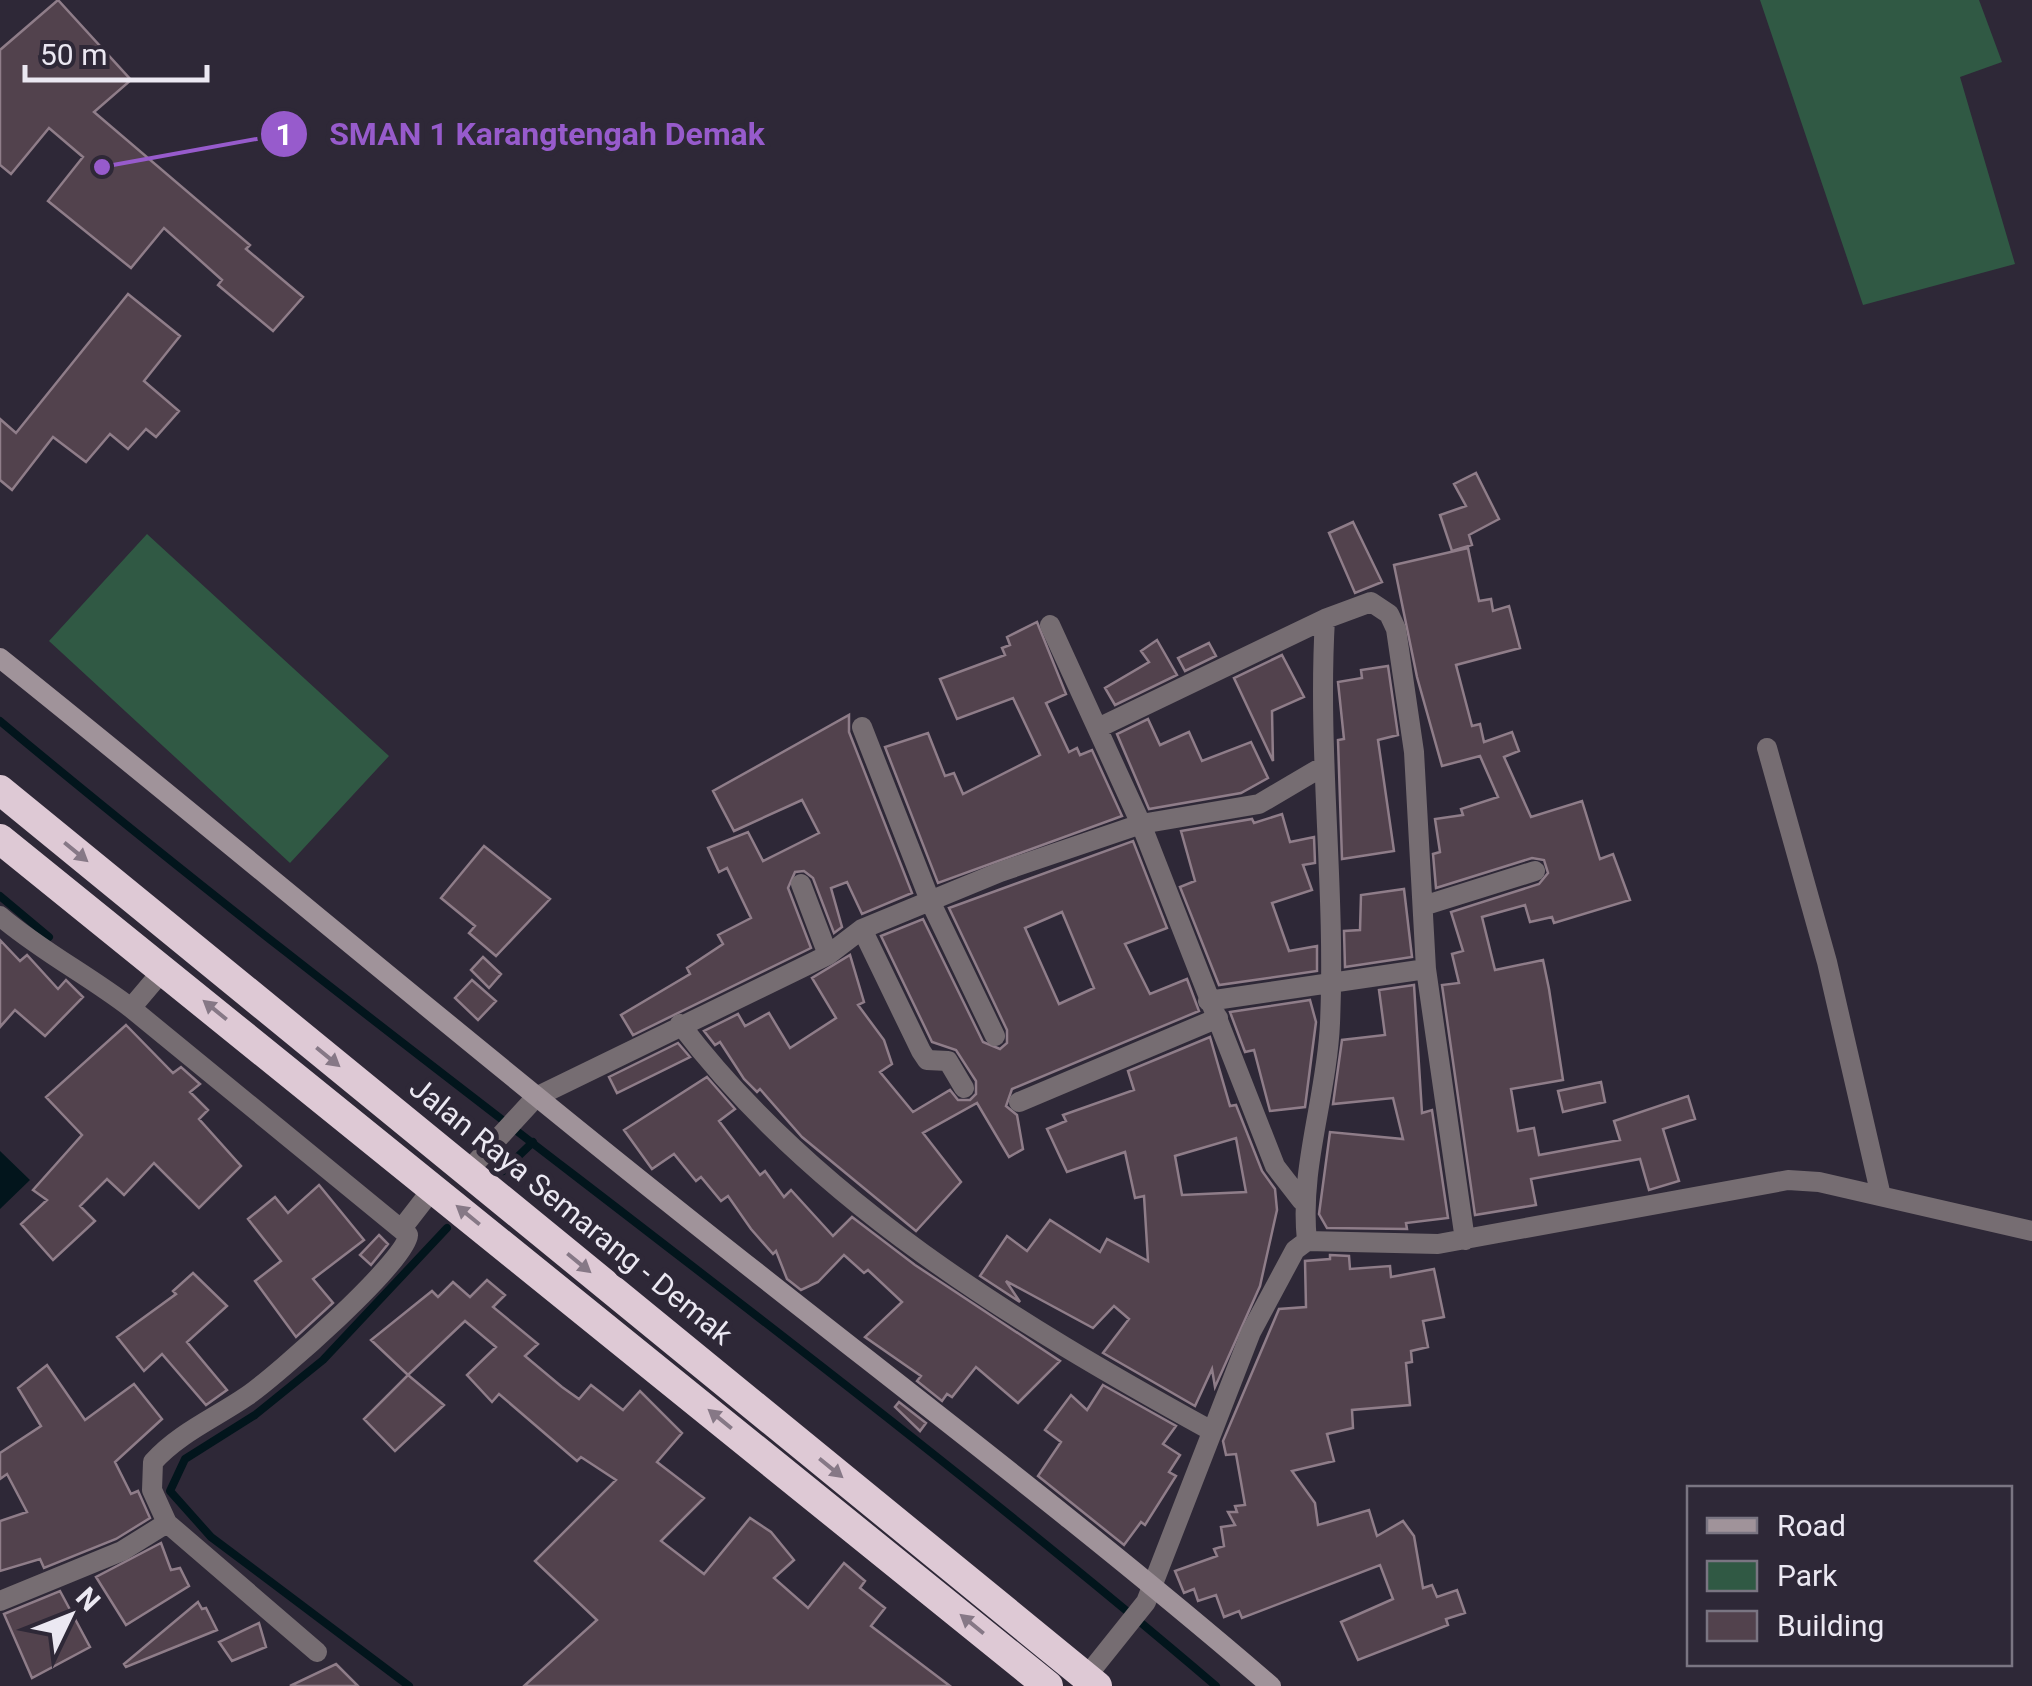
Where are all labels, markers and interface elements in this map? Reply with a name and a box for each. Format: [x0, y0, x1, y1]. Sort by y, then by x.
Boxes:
scale bar [25, 20, 208, 82]
text: 50 m [40, 37, 107, 72]
callout: SMAN 1 Karangtengah Demak [259, 103, 785, 165]
text: SMAN 1 Karangtengah Demak [329, 115, 766, 153]
text: 1 [275, 117, 293, 152]
one-way arrow [63, 841, 88, 862]
one-way arrow [202, 1000, 228, 1021]
one-way arrow [315, 1046, 340, 1067]
street label: Jalan Raya Semarang - Demak [403, 1070, 740, 1352]
one-way arrow [455, 1205, 480, 1226]
one-way arrow [567, 1252, 592, 1273]
one-way arrow [708, 1409, 733, 1430]
one-way arrow [818, 1457, 843, 1478]
legend [1687, 1486, 2012, 1666]
text: Road [1777, 1508, 1846, 1543]
text: Park [1777, 1558, 1838, 1593]
north arrow [20, 1566, 120, 1666]
text: N [69, 1581, 107, 1618]
text: Building [1777, 1608, 1884, 1643]
one-way arrow [960, 1614, 985, 1635]

